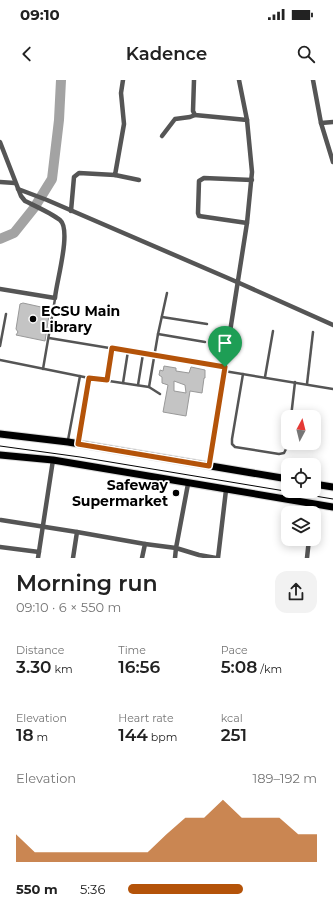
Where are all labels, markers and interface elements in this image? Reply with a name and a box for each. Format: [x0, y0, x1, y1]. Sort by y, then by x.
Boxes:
text: 09:10 [20, 5, 60, 24]
icon: back [16, 43, 38, 65]
text: Kadence [126, 43, 207, 65]
icon: search [295, 43, 317, 65]
place label: ECSU Main Library [41, 302, 120, 336]
marker: ECSU Main Library [28, 314, 38, 324]
pin [208, 326, 242, 367]
icon: arrive [214, 332, 236, 354]
north arrow [281, 410, 321, 450]
map controls [281, 410, 321, 546]
button: locate [281, 458, 321, 498]
place label: Safeway Supermarket [72, 476, 169, 510]
marker: Safeway Supermarket [171, 488, 181, 498]
button: layers [281, 506, 321, 546]
text: Morning run [16, 570, 157, 597]
button: share [275, 571, 317, 613]
text: 09:10 · 6 × 550 m [16, 599, 121, 615]
text: Distance [16, 643, 64, 657]
text: Time [118, 643, 146, 657]
text: Pace [221, 643, 248, 657]
text: 3.30 [16, 657, 52, 677]
text: 16:56 [118, 657, 160, 677]
text: 5:08 [221, 657, 257, 677]
text: km [52, 662, 73, 676]
text: /km [257, 662, 282, 676]
text: Elevation [16, 711, 67, 725]
text: Heart rate [118, 711, 174, 725]
text: kcal [221, 711, 243, 725]
text: 18 [16, 725, 34, 745]
text: 144 [118, 725, 148, 745]
text: 251 [221, 725, 247, 745]
text: m [34, 730, 48, 744]
text: bpm [148, 730, 177, 744]
text: Elevation [16, 770, 76, 786]
text: 189–192 m [253, 770, 317, 786]
text: 550 m [16, 881, 58, 897]
text: 5:36 [80, 881, 105, 897]

